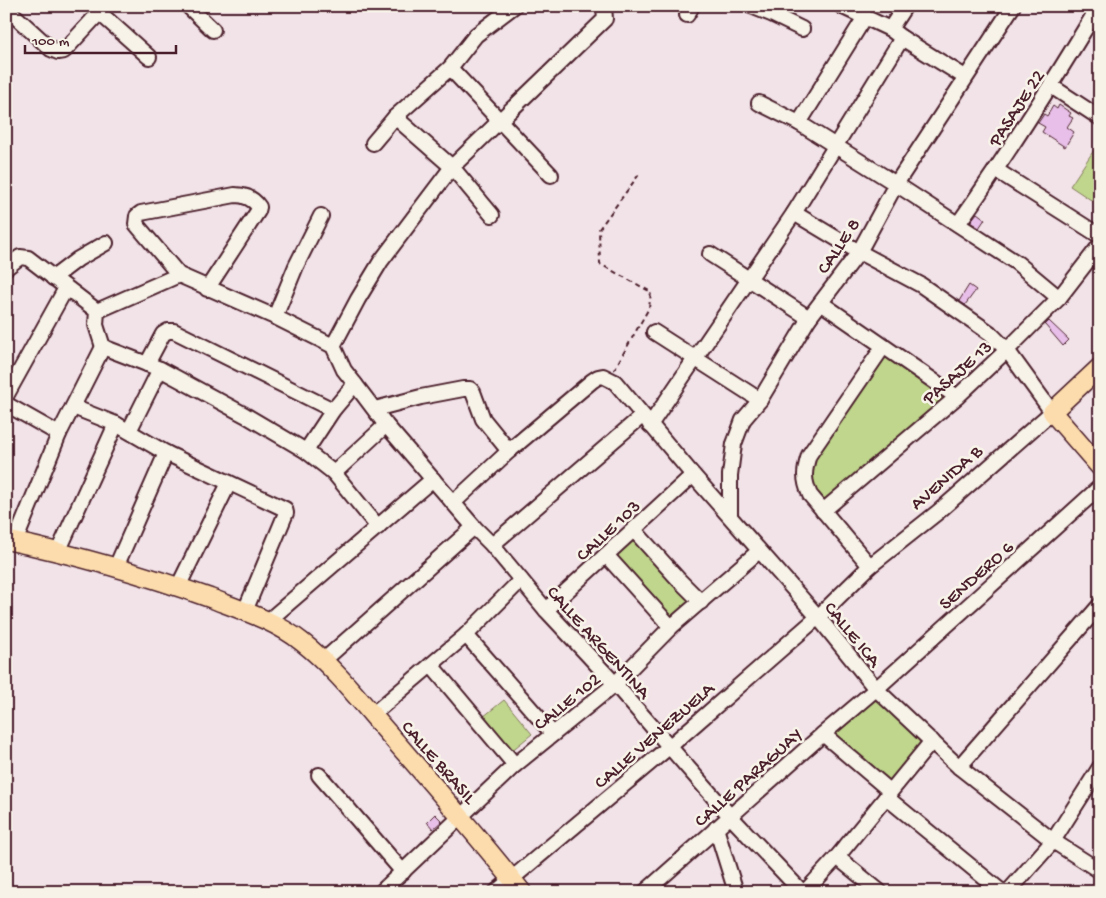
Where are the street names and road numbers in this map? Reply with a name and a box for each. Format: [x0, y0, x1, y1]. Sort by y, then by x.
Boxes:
street label: PASAJE 22 [984, 66, 1051, 152]
street label: CALLE 8 [813, 215, 867, 279]
street label: PASAJE 13 [918, 336, 998, 411]
street label: AVENIDA B [906, 440, 989, 516]
street label: CALLE 103 [572, 496, 647, 567]
street label: SENDERO 6 [935, 537, 1020, 616]
street label: CALLE ARGENTINA [540, 582, 656, 706]
street label: CALLE ICA [818, 598, 886, 674]
street label: CALLE 102 [530, 669, 606, 737]
street label: CALLE VENEZUELA [591, 677, 721, 795]
street label: CALLE BRASIL [395, 717, 480, 810]
street label: CALLE PARAGUAY [691, 724, 808, 833]

